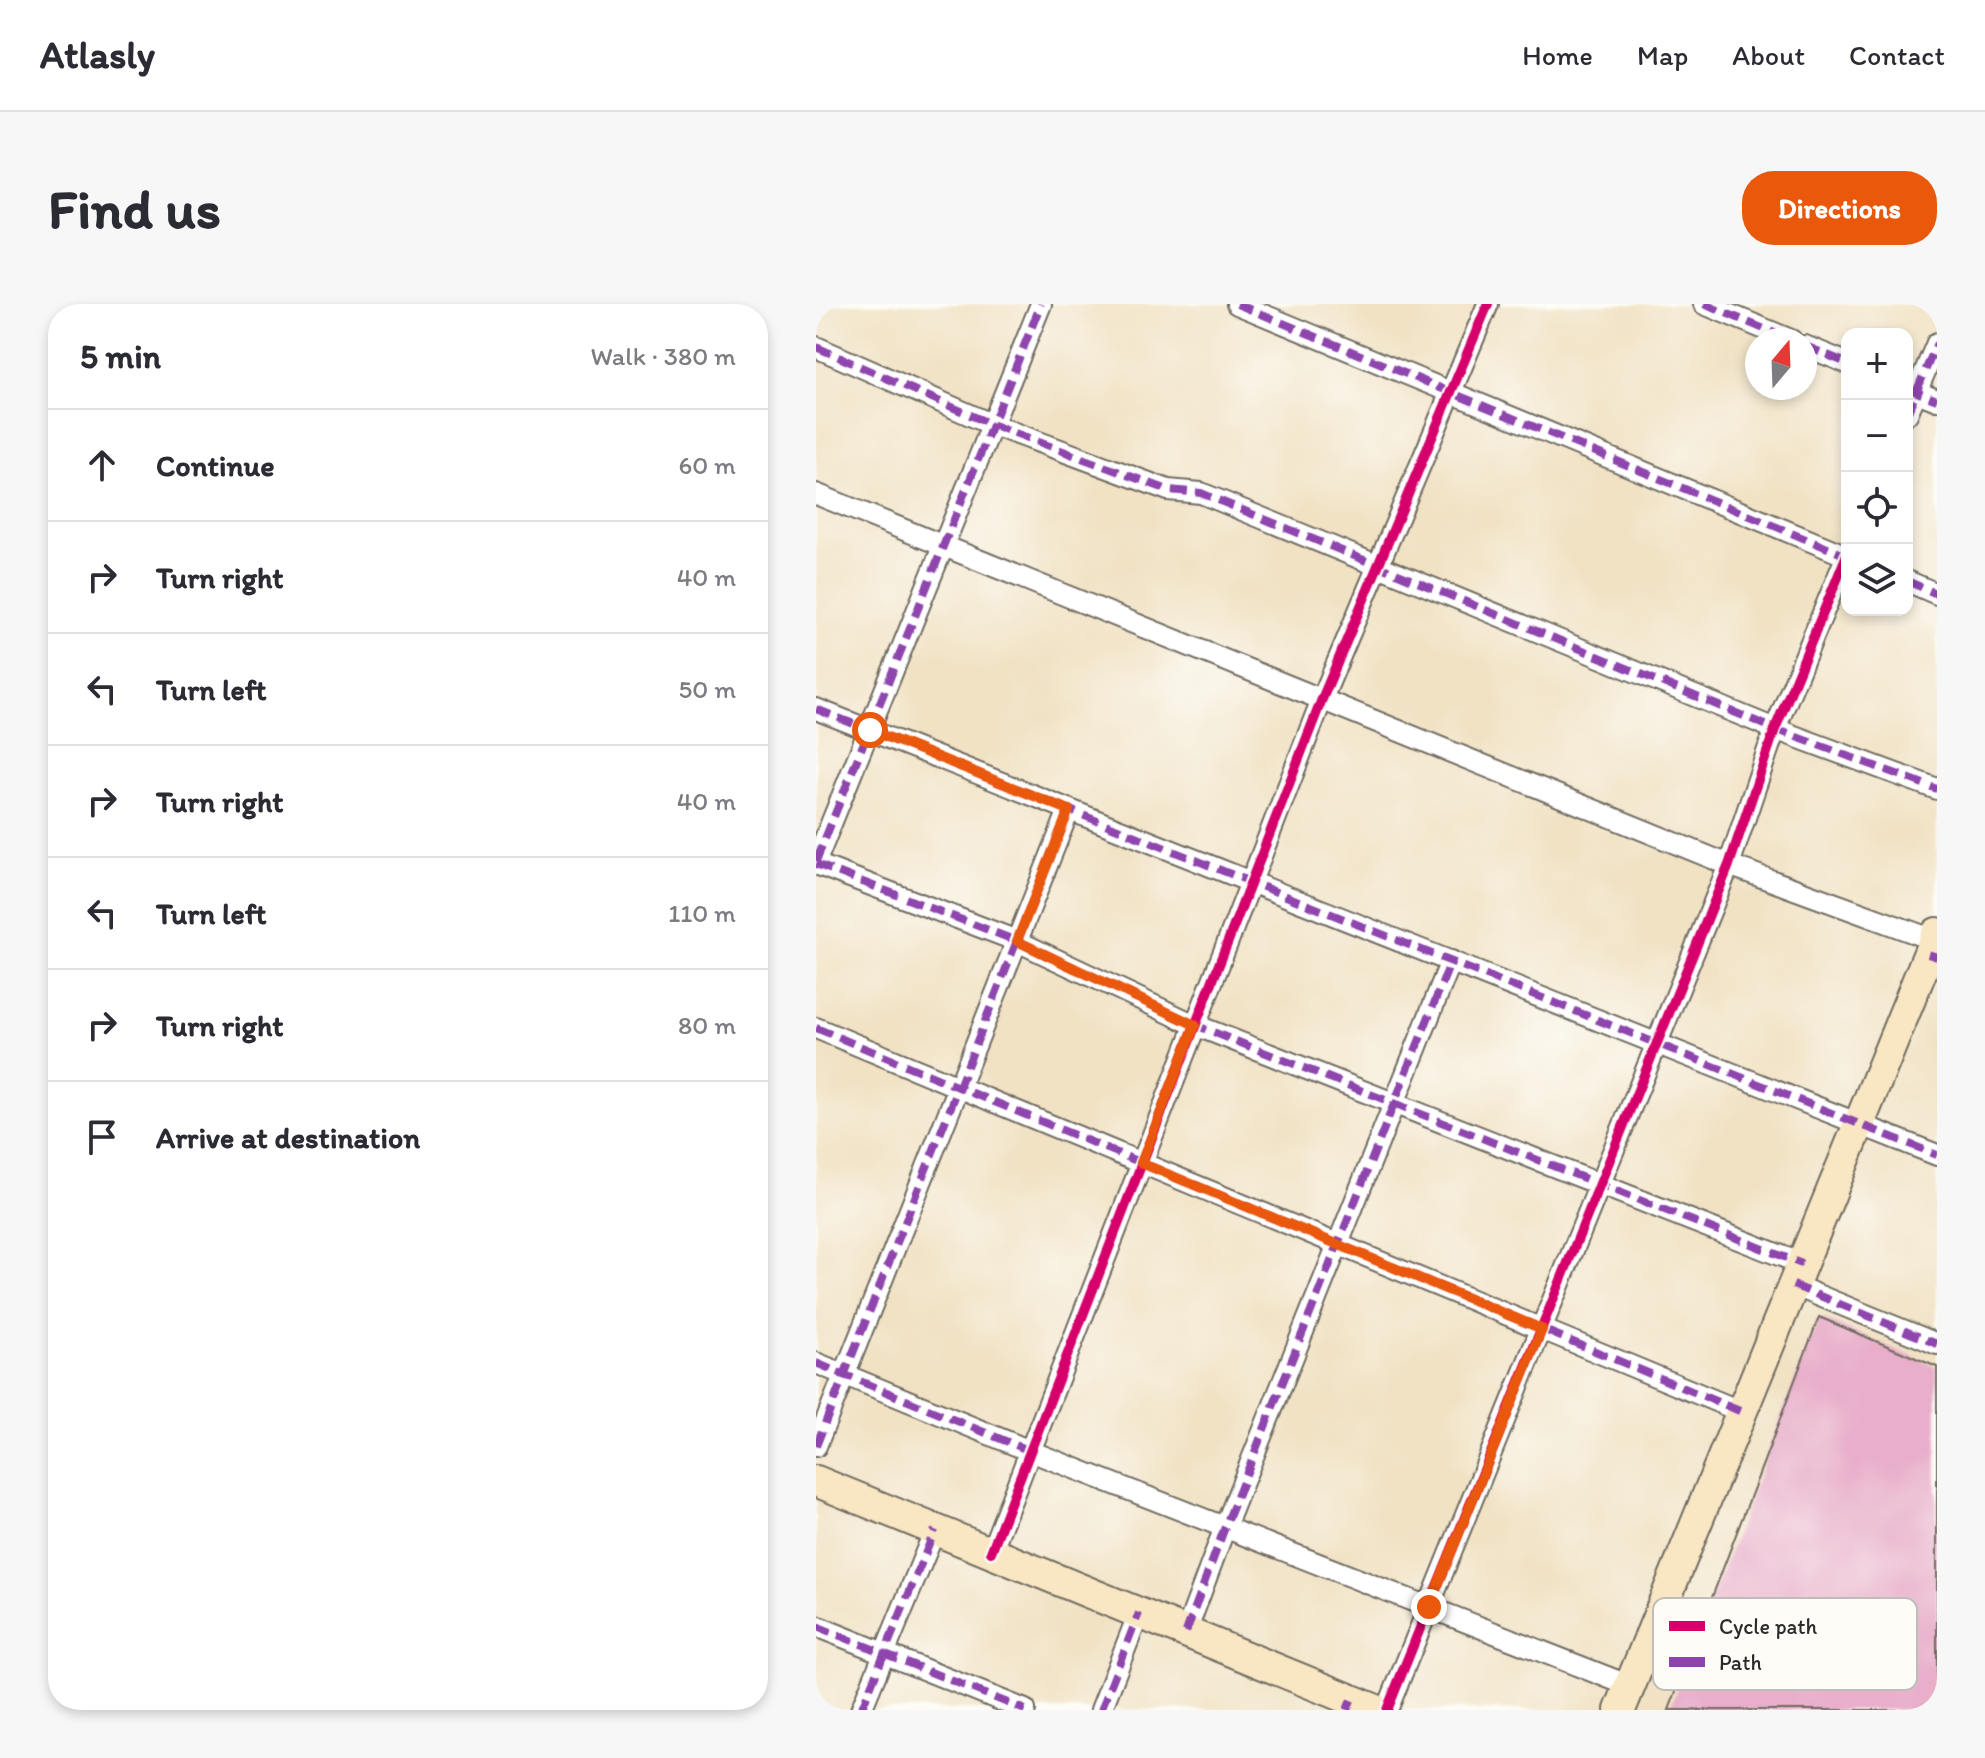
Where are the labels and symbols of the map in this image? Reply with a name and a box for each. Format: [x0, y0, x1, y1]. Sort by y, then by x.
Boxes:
north arrow [1745, 328, 1817, 400]
route start [852, 712, 888, 748]
route end [1411, 1589, 1447, 1625]
legend [1653, 1598, 1917, 1690]
text: Cycle path [1719, 1613, 1818, 1640]
text: Path [1719, 1649, 1762, 1676]

